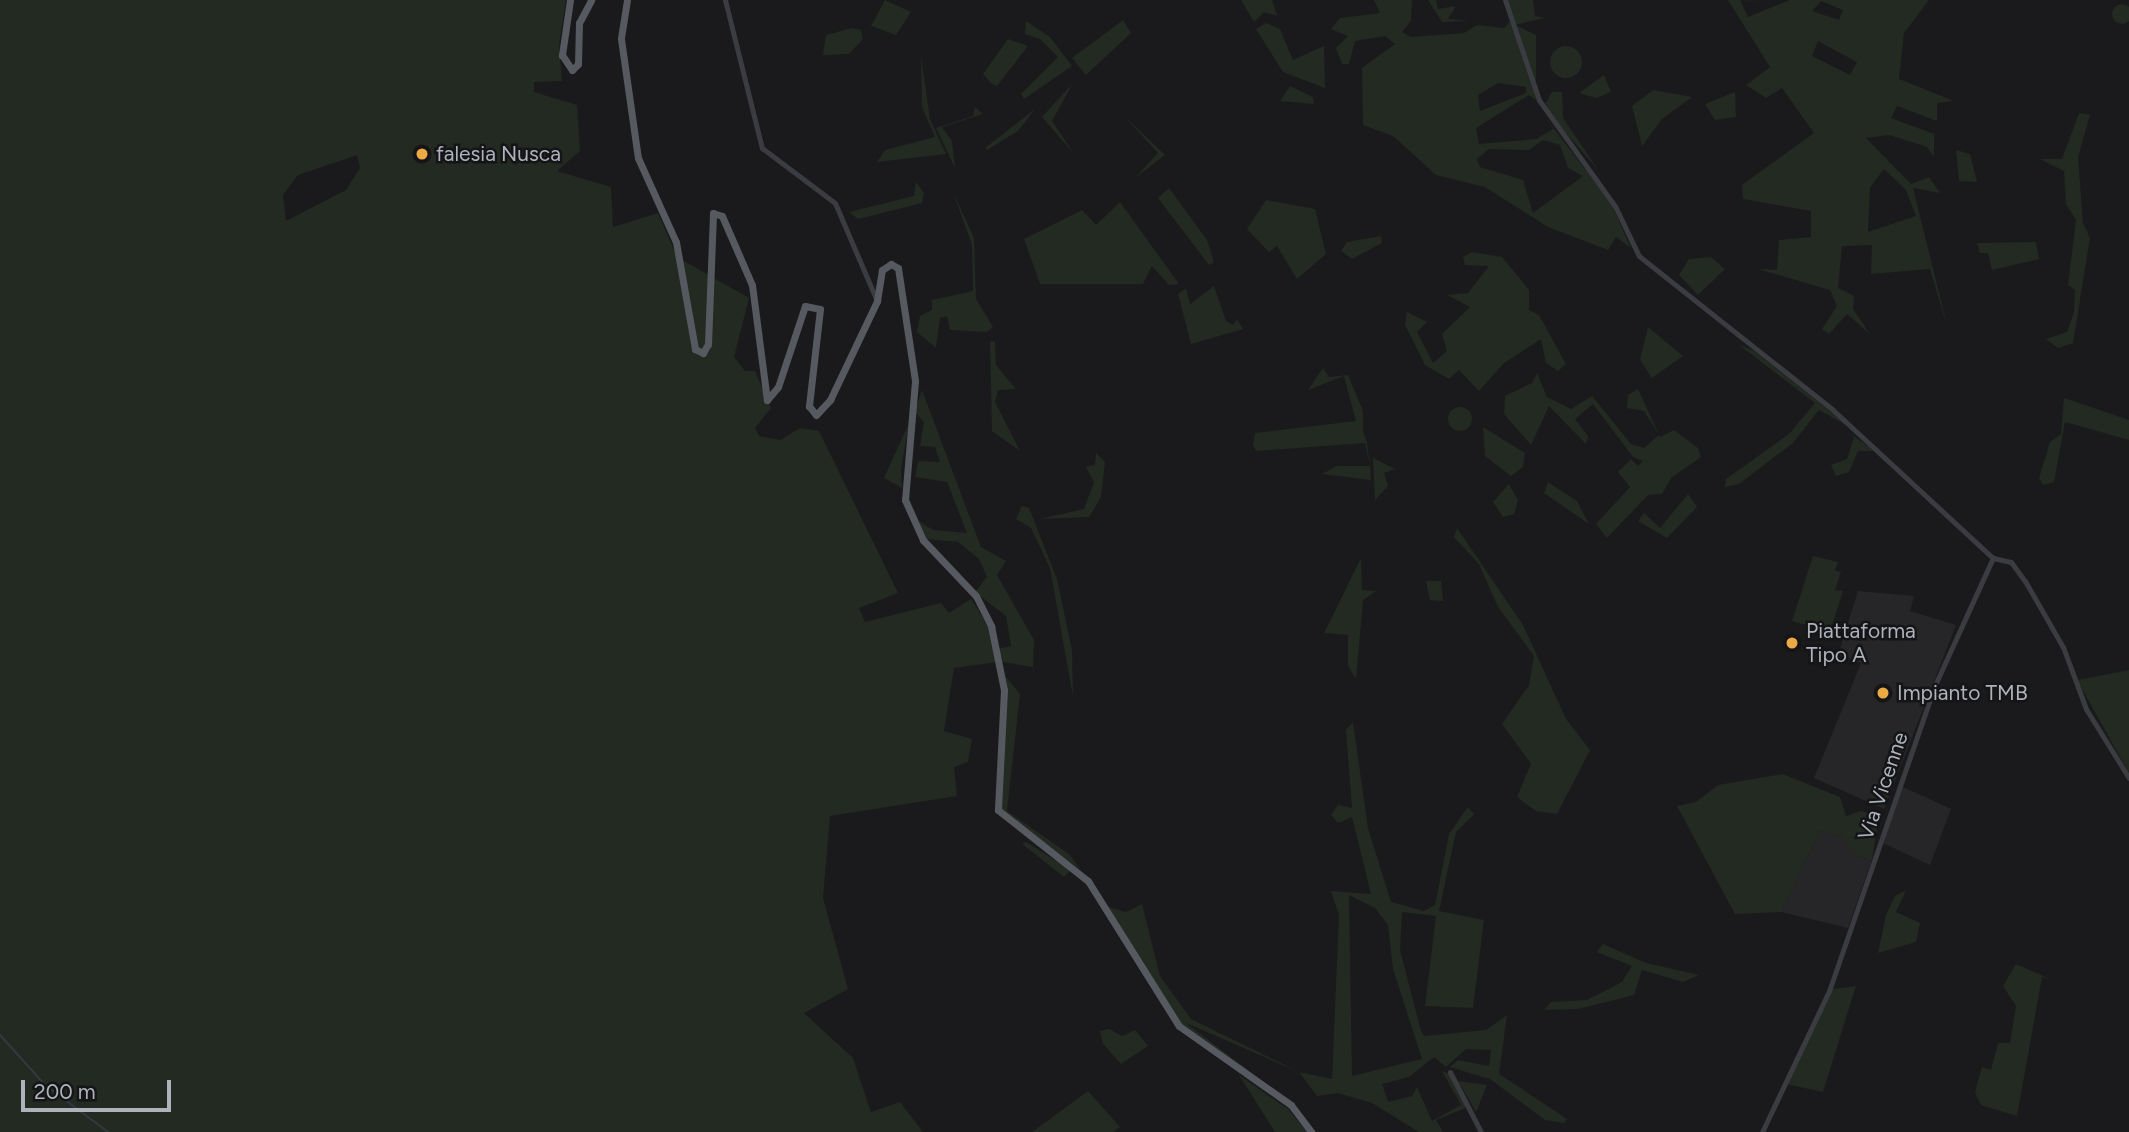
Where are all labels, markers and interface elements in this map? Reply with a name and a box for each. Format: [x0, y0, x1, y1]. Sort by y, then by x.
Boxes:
place label: falesia Nusca [436, 141, 561, 167]
marker: falesia Nusca [414, 146, 430, 162]
place label: Piattaforma Tipo A [1806, 618, 1916, 668]
marker: Piattaforma Tipo A [1784, 635, 1800, 651]
place label: Impianto TMB [1897, 680, 2028, 706]
marker: Impianto TMB [1875, 685, 1891, 701]
street label: Via Vicenne [1853, 729, 1913, 843]
scale bar [24, 1066, 175, 1110]
text: 200 m [34, 1079, 96, 1104]

